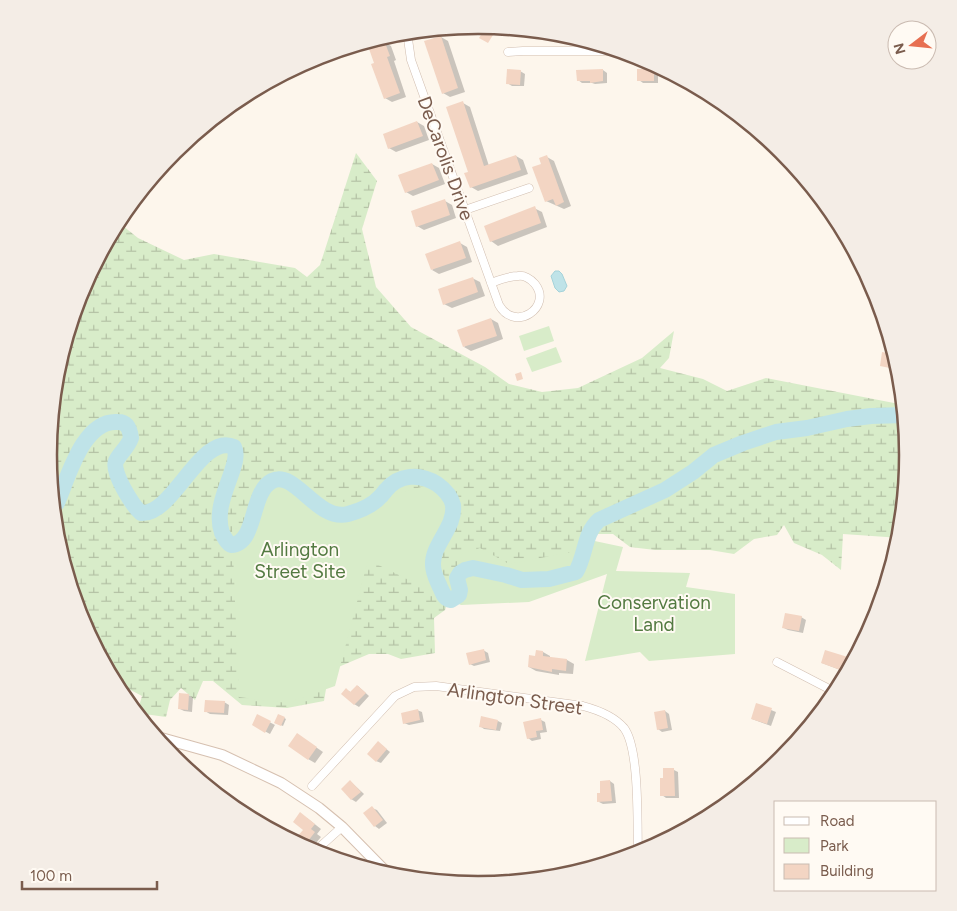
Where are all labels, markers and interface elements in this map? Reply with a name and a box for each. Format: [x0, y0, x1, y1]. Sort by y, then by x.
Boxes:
north arrow [887, 20, 937, 70]
text: N [890, 41, 910, 56]
street label: DeCarolis Drive [412, 93, 479, 223]
park label: Arlington Street Site [254, 538, 346, 583]
park label: Conservation Land [597, 591, 711, 636]
street label: Arlington Street [446, 678, 584, 719]
legend [774, 801, 937, 891]
text: Road [820, 812, 855, 830]
text: Park [820, 837, 849, 855]
scale bar [22, 858, 158, 890]
text: Building [820, 862, 874, 880]
text: 100 m [30, 867, 72, 885]

